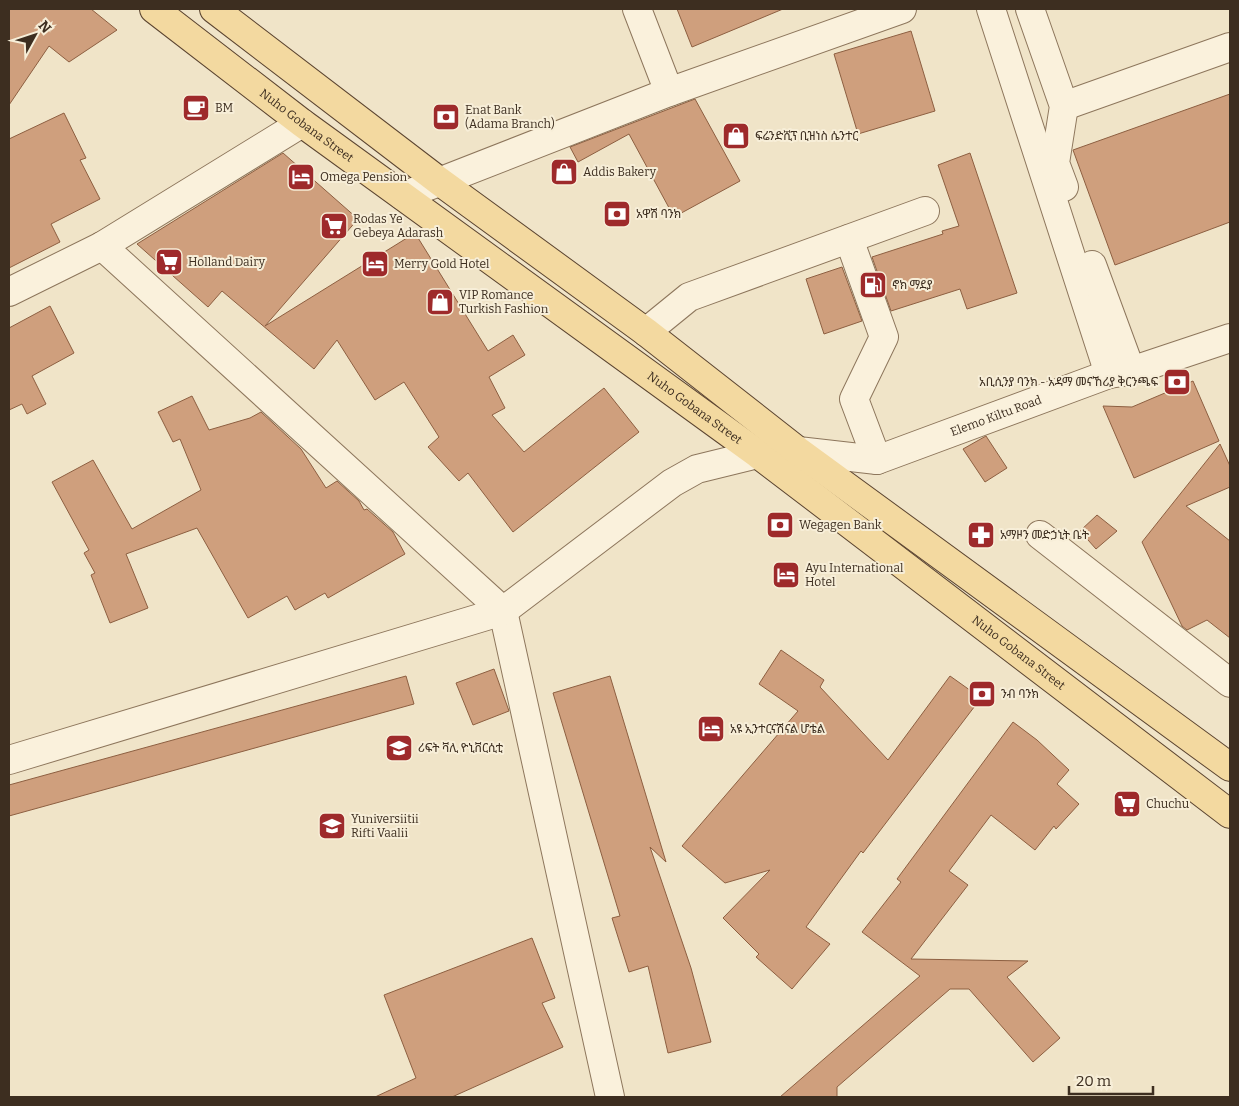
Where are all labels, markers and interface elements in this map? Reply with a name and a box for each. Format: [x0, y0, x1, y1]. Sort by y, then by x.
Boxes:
north arrow [10, 10, 60, 60]
text: N [35, 17, 55, 37]
street label: Nuho Gobana Street [257, 86, 357, 165]
cafe icon: BM [181, 93, 211, 123]
place label: BM [215, 101, 233, 115]
bank icon: Enat Bank (Adama Branch) [431, 102, 461, 132]
place label: Enat Bank (Adama Branch) [465, 103, 555, 131]
shop icon: ፍሬንድሺፕ ቢዝነስ ሴንተር [721, 121, 751, 151]
place label: ፍሬንድሺፕ ቢዝነስ ሴንተር [755, 129, 858, 143]
shop icon: Addis Bakery [549, 157, 579, 187]
hotel icon: Omega Pension [286, 162, 316, 192]
place label: Addis Bakery [583, 165, 657, 179]
place label: Omega Pension [320, 170, 408, 184]
bank icon: አዋሽ ባንክ [602, 199, 632, 229]
place label: አዋሽ ባንክ [636, 207, 681, 221]
supermarket icon: Rodas Ye Gebeya Adarash [319, 211, 349, 241]
place label: Rodas Ye Gebeya Adarash [353, 212, 444, 240]
supermarket icon: Holland Dairy [154, 247, 184, 277]
hotel icon: Merry Gold Hotel [360, 249, 390, 279]
place label: Holland Dairy [188, 255, 266, 269]
place label: Merry Gold Hotel [394, 257, 490, 271]
fuel station icon: ኖክ ማደያ [858, 270, 888, 300]
place label: ኖክ ማደያ [892, 278, 933, 292]
shop icon: VIP Romance Turkish Fashion [425, 287, 455, 317]
place label: VIP Romance Turkish Fashion [459, 288, 549, 316]
bank icon: አቢሲንያ ባንክ - አዳማ መናኸሪያ ቅርንጫፍ [1162, 367, 1192, 397]
street label: Nuho Gobana Street [645, 369, 745, 447]
place label: አቢሲንያ ባንክ - አዳማ መናኸሪያ ቅርንጫፍ [979, 375, 1158, 389]
street label: Elemo Kiltu Road [949, 393, 1043, 439]
bank icon: Wegagen Bank [765, 510, 795, 540]
place label: Wegagen Bank [799, 518, 882, 532]
pharmacy icon: አማዞን መድኃኒት ቤት [966, 520, 996, 550]
place label: አማዞን መድኃኒት ቤት [1000, 528, 1090, 542]
hotel icon: Ayu International Hotel [771, 560, 801, 590]
place label: Ayu International Hotel [805, 561, 904, 589]
street label: Nuho Gobana Street [969, 613, 1068, 693]
bank icon: ንብ ባንክ [967, 679, 997, 709]
place label: ንብ ባንክ [1001, 687, 1039, 701]
hotel icon: አዩ ኢንተርናሽናል ሆቴል [696, 714, 726, 744]
place label: አዩ ኢንተርናሽናል ሆቴል [730, 722, 825, 736]
school or university icon: ሪፍት ቫሊ ዮኒቨርሲቲ [384, 733, 414, 763]
place label: ሪፍት ቫሊ ዮኒቨርሲቲ [418, 741, 504, 755]
supermarket icon: Chuchu [1112, 789, 1142, 819]
place label: Chuchu [1146, 797, 1190, 811]
school or university icon: Yuniversiitii Rifti Vaalii [317, 811, 347, 841]
place label: Yuniversiitii Rifti Vaalii [351, 812, 419, 840]
scale bar [1069, 1064, 1153, 1096]
text: 20 m [1076, 1072, 1112, 1090]

